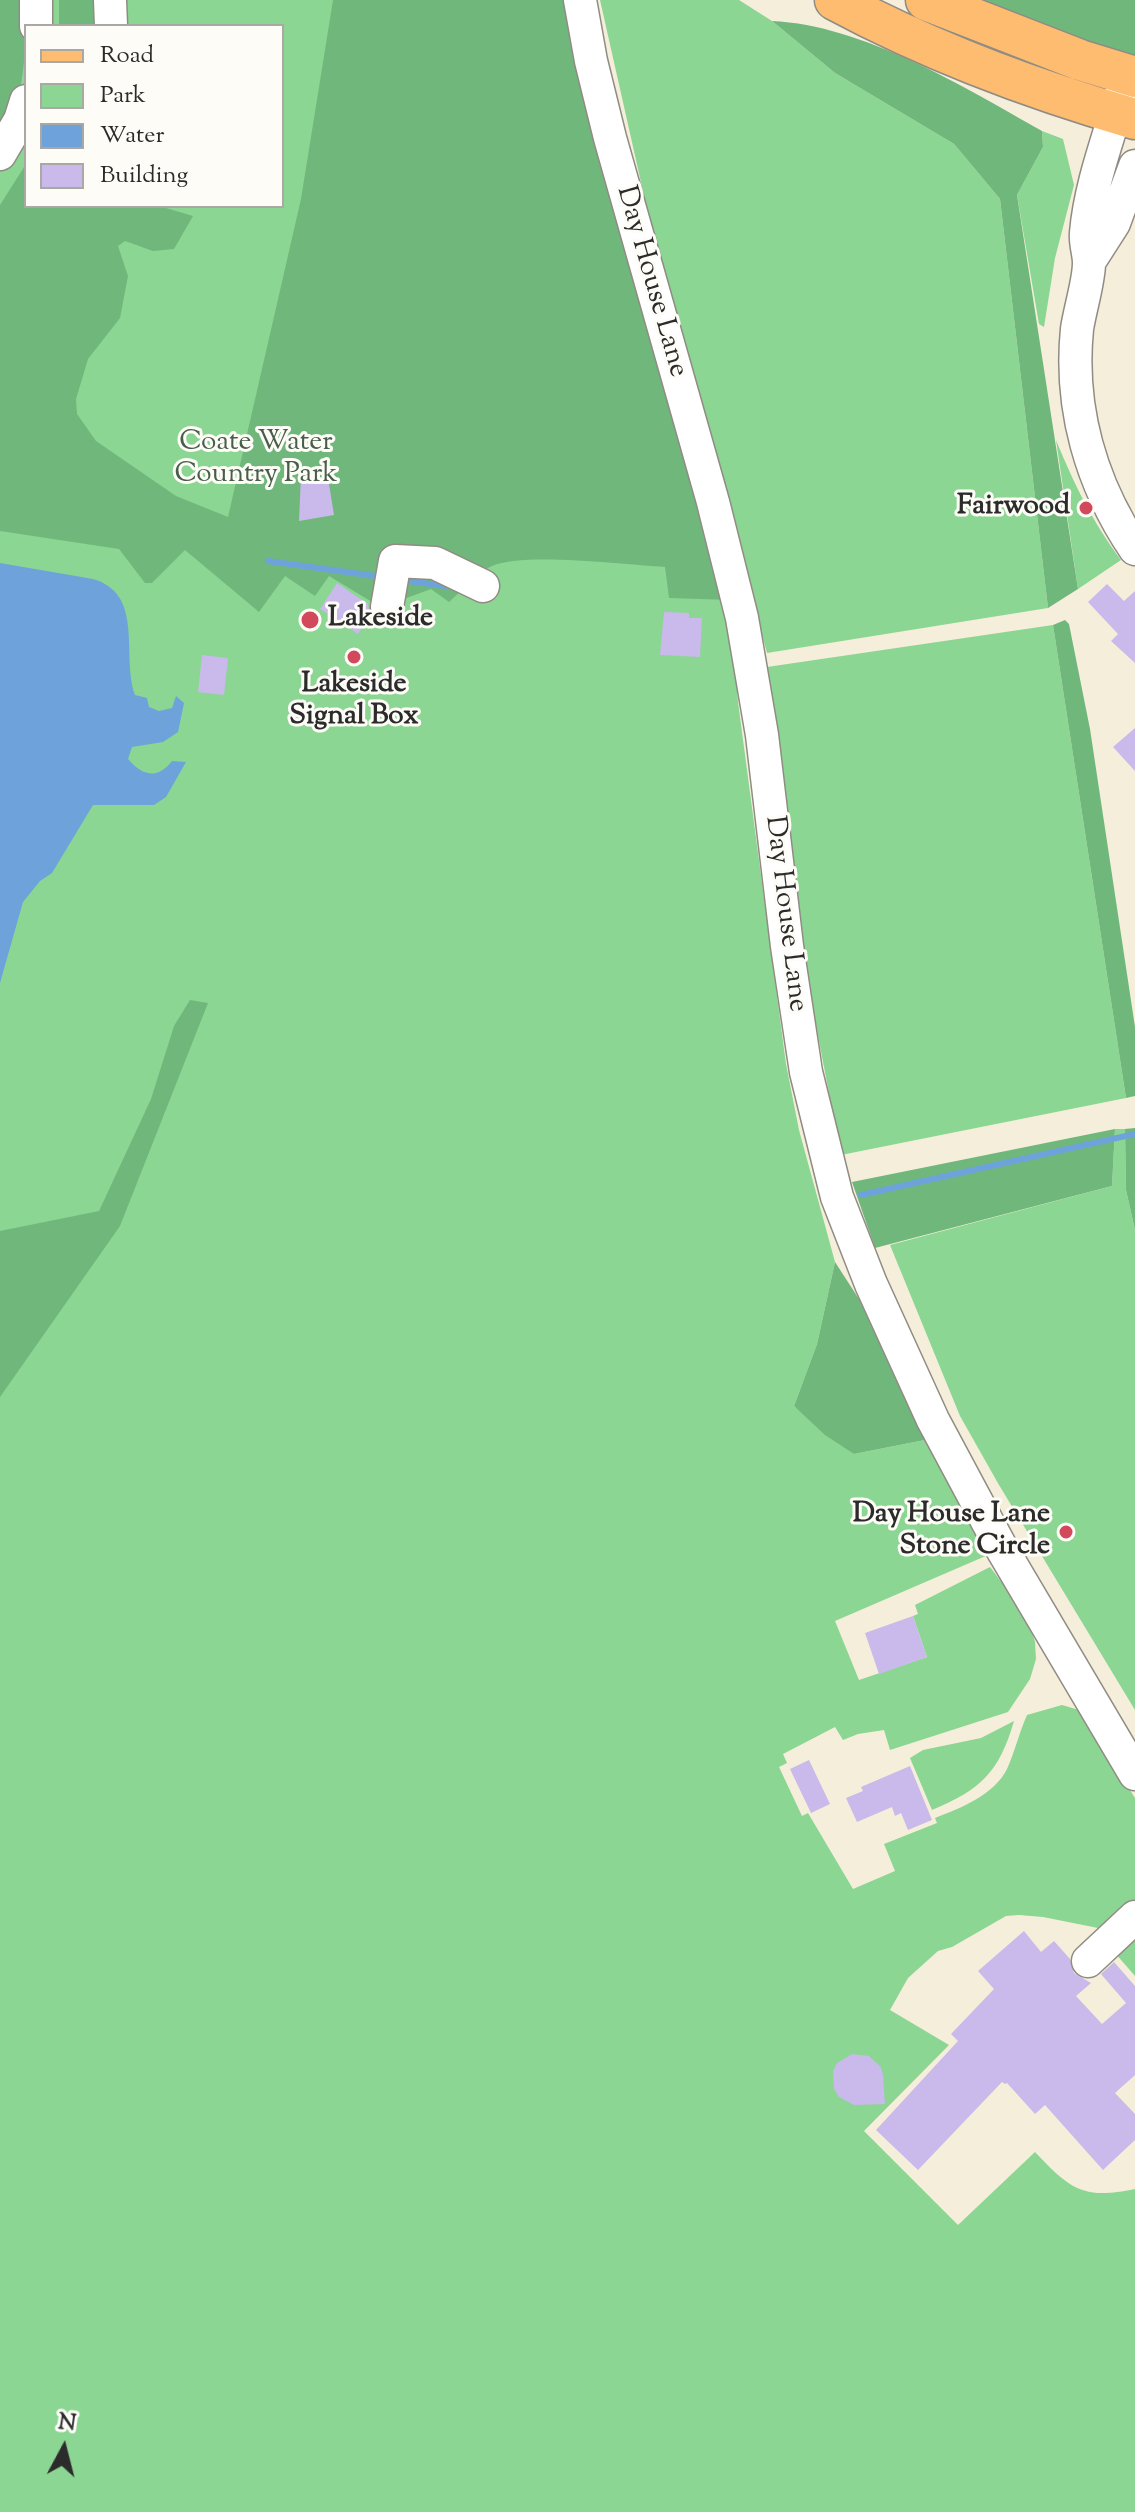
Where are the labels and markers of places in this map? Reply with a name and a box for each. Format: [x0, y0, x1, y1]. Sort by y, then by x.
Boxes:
place label: Fairwood [957, 491, 1070, 525]
marker: Fairwood [1077, 499, 1095, 517]
place label: Lakeside [328, 603, 433, 637]
marker: Lakeside [299, 609, 321, 631]
marker: Lakeside Signal Box [345, 648, 363, 666]
place label: Lakeside Signal Box [289, 669, 419, 735]
place label: Day House Lane Stone Circle [853, 1499, 1050, 1565]
marker: Day House Lane Stone Circle [1057, 1523, 1075, 1541]

